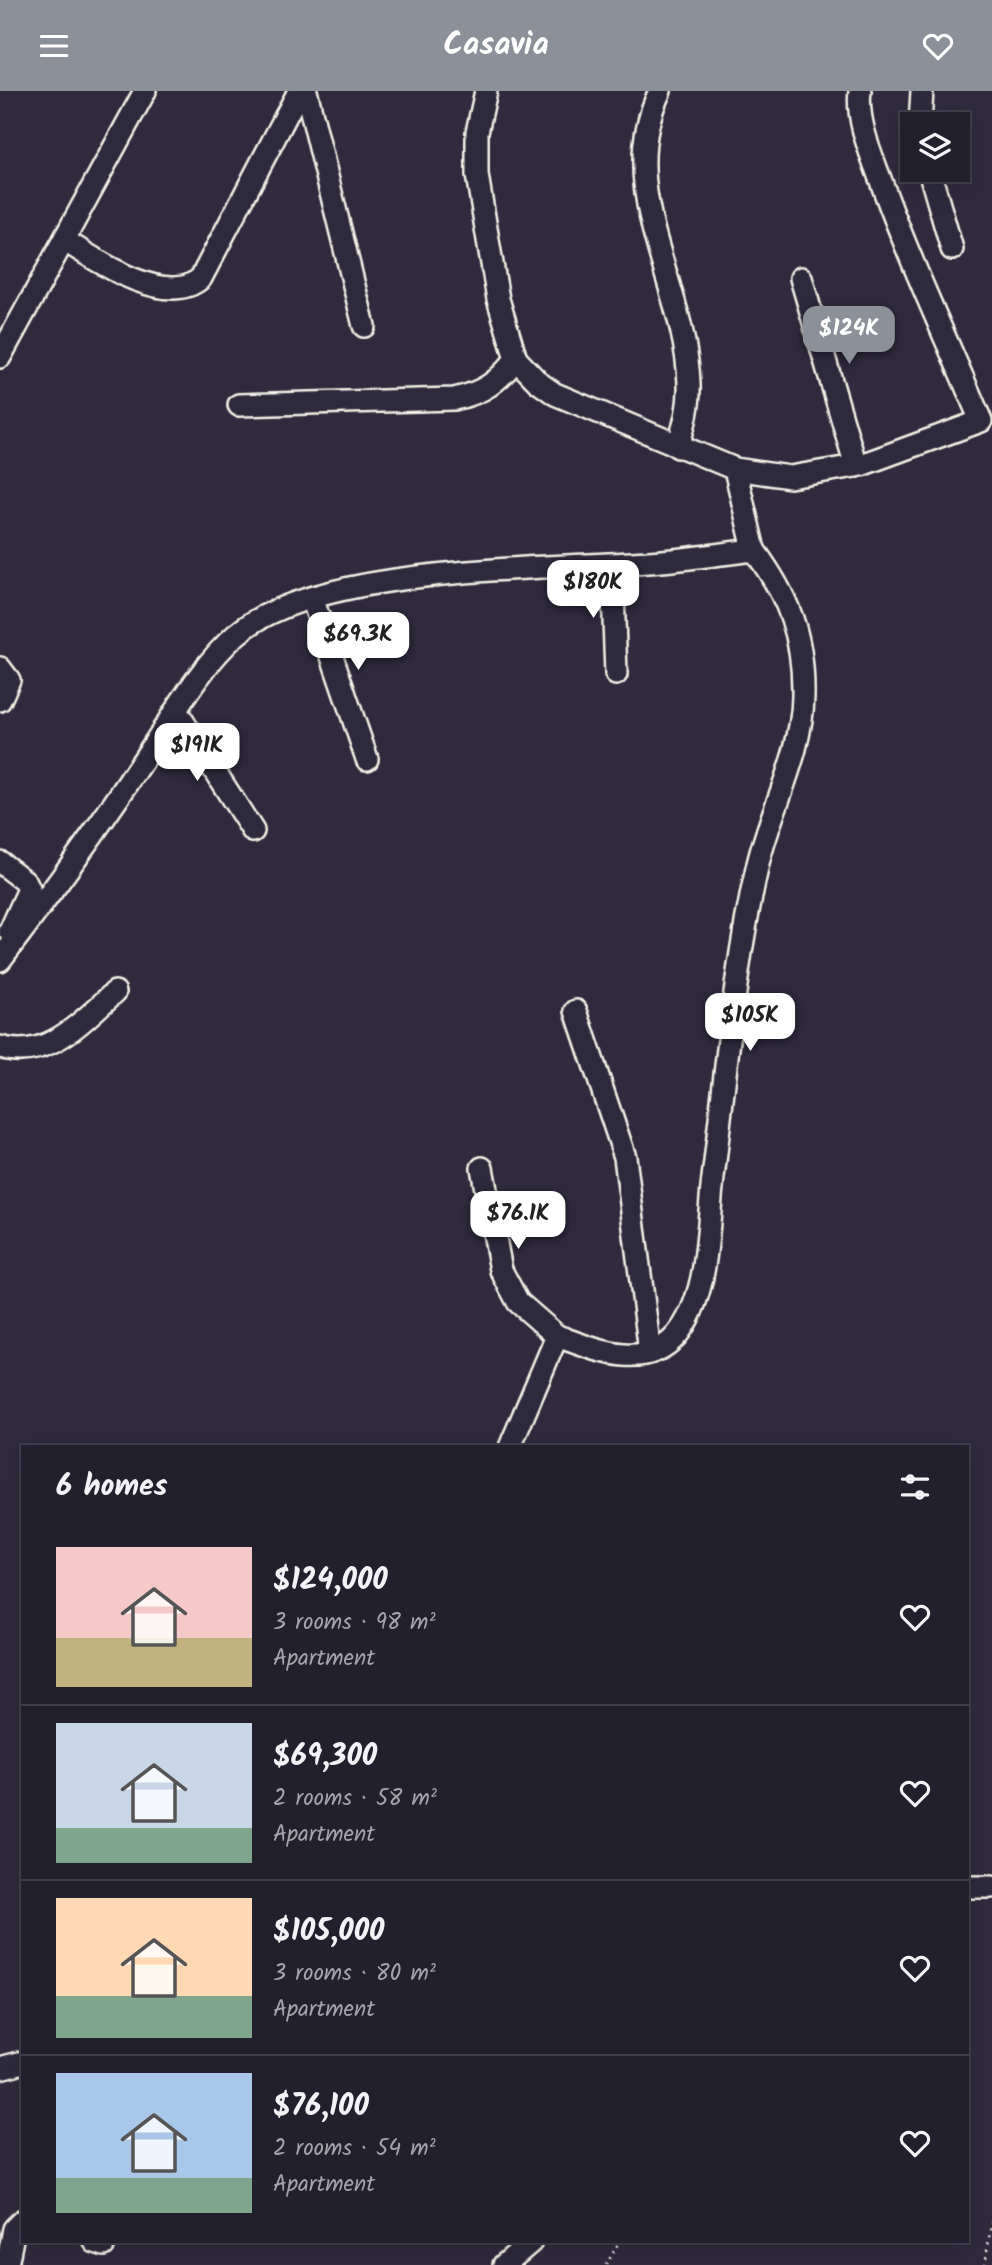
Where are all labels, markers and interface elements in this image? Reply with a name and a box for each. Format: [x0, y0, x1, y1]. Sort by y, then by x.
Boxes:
text: Casavia [443, 20, 549, 71]
icon: menu [35, 27, 73, 65]
icon: heart [919, 27, 957, 65]
map controls [900, 112, 970, 182]
button: layers [900, 112, 970, 182]
pin: $124K [800, 307, 898, 366]
text: $124K [819, 311, 879, 347]
pin: $180K [544, 561, 642, 620]
text: $180K [563, 565, 623, 601]
pin: $69.3K [301, 613, 415, 672]
text: $69.3K [323, 617, 393, 653]
pin: $191K [148, 723, 246, 783]
text: $191K [171, 728, 224, 764]
pin: $105K [701, 993, 799, 1053]
text: $105K [721, 998, 779, 1034]
pin: $76.1K [461, 1191, 575, 1251]
text: $76.1K [486, 1196, 550, 1232]
text: 6 homes [56, 1463, 168, 1511]
icon: filters [896, 1468, 934, 1506]
text: $124,000 [273, 1557, 388, 1605]
icon: home [112, 1575, 196, 1659]
icon: heart [896, 1598, 934, 1636]
text: 3 rooms · 98 m² [273, 1605, 436, 1641]
text: Apartment [273, 1641, 375, 1677]
text: $69,300 [273, 1733, 377, 1781]
icon: home [112, 1751, 196, 1835]
icon: heart [896, 1774, 934, 1812]
text: 2 rooms · 58 m² [273, 1781, 437, 1817]
text: Apartment [273, 1817, 375, 1853]
text: $105,000 [273, 1908, 384, 1956]
icon: home [112, 1926, 196, 2010]
icon: heart [896, 1949, 934, 1987]
text: 3 rooms · 80 m² [273, 1956, 436, 1992]
text: Apartment [273, 1992, 375, 2028]
text: $76,100 [273, 2083, 369, 2131]
icon: home [112, 2101, 196, 2185]
icon: heart [896, 2124, 934, 2162]
text: 2 rooms · 54 m² [273, 2131, 436, 2167]
text: Apartment [273, 2167, 375, 2203]

